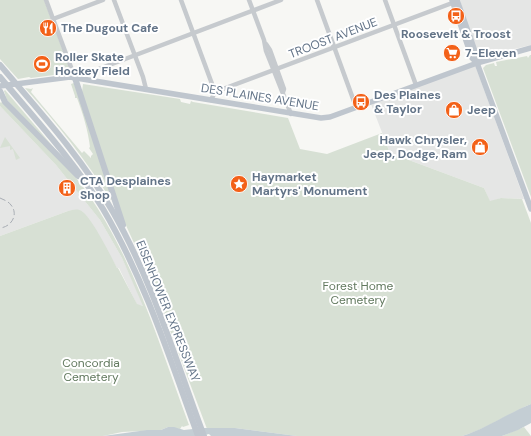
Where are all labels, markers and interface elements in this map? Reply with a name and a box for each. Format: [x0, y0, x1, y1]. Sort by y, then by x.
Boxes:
bus stop icon: Roosevelt & Troost [446, 6, 466, 26]
street label: TROOST AVENUE [286, 14, 380, 62]
restaurant icon: The Dugout Cafe [38, 18, 58, 38]
place label: The Dugout Cafe [61, 20, 158, 36]
place label: Roosevelt & Troost [401, 26, 511, 42]
supermarket icon: 7-Eleven [442, 43, 462, 63]
place label: 7-Eleven [465, 45, 517, 61]
place label: Roller Skate Hockey Field [55, 49, 130, 79]
sports icon: Roller Skate Hockey Field [32, 54, 52, 74]
street label: DES PLAINES AVENUE [200, 80, 320, 114]
place label: Des Plaines & Taylor [374, 87, 441, 117]
bus stop icon: Des Plaines & Taylor [351, 92, 371, 112]
shop icon: Jeep [444, 100, 464, 120]
place label: Jeep [467, 102, 496, 118]
place label: Hawk Chrysler, Jeep, Dodge, Ram [363, 132, 467, 162]
shop icon: Hawk Chrysler, Jeep, Dodge, Ram [470, 137, 490, 157]
place label: Haymarket Martyrs' Monument [252, 169, 367, 199]
place label: CTA Desplaines Shop [80, 173, 171, 203]
place icon: Haymarket Martyrs' Monument [229, 174, 249, 194]
building icon: CTA Desplaines Shop [57, 178, 77, 198]
street label: EISENHOWER EXPRESSWAY [132, 238, 204, 384]
park label: Forest Home Cemetery [323, 278, 394, 308]
park label: Concordia Cemetery [62, 355, 120, 385]

